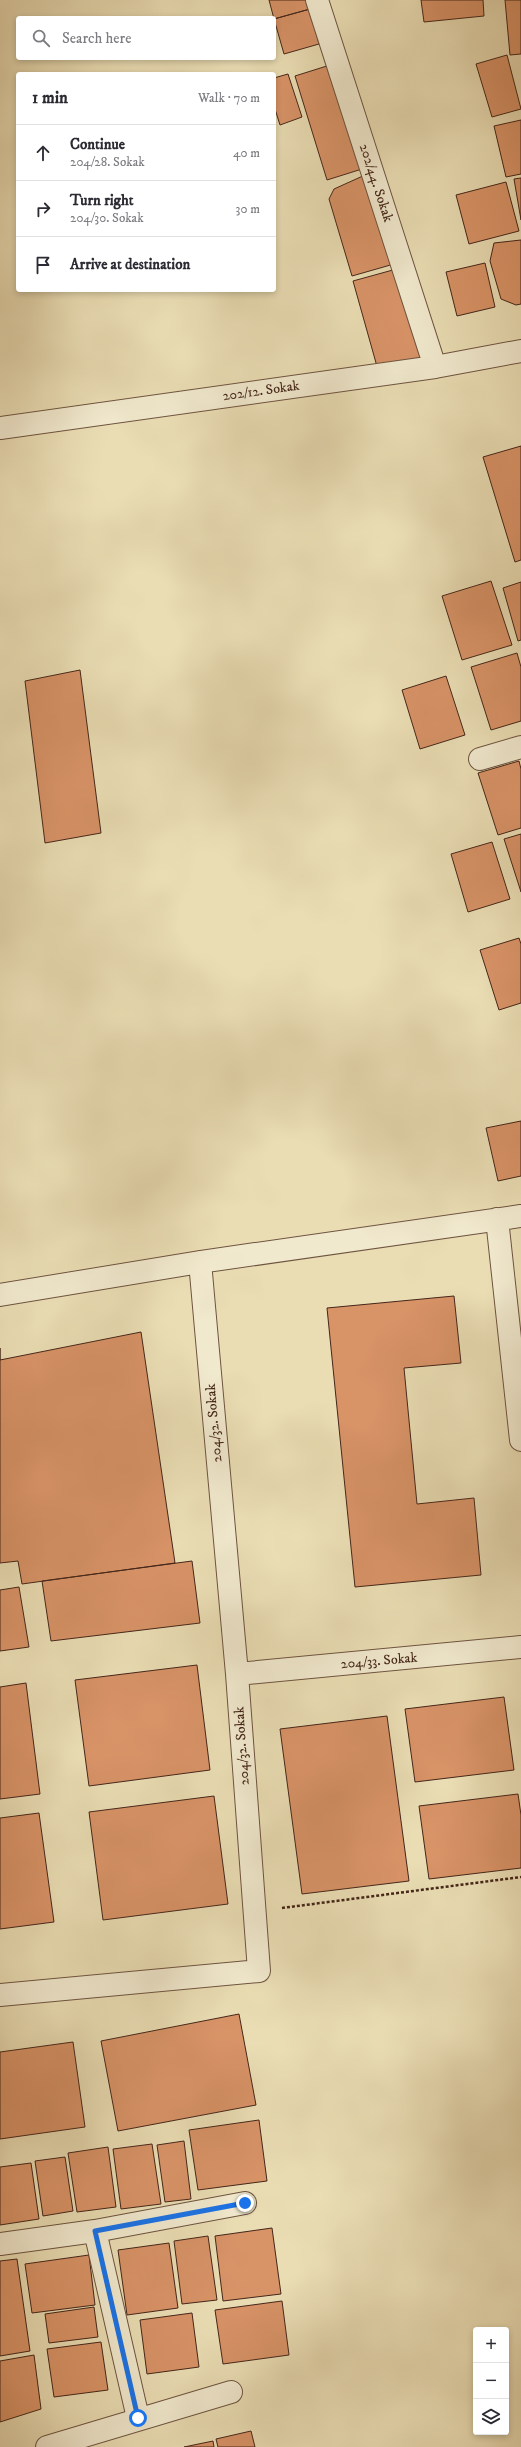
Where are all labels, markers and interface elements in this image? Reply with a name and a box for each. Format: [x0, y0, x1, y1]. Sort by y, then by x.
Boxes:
search box [16, 16, 276, 60]
icon: search [30, 27, 52, 49]
text: Search here [62, 29, 131, 48]
text: 1 min [32, 87, 68, 109]
text: Walk · 70 m [198, 90, 260, 106]
text: Continue [70, 135, 125, 154]
street label: 202/44. Sokak [355, 141, 397, 225]
icon: ahead [32, 142, 54, 164]
text: 40 m [233, 145, 260, 161]
text: 204/28. Sokak [70, 154, 145, 170]
text: Turn right [70, 191, 133, 210]
icon: right [32, 198, 54, 220]
text: 30 m [236, 201, 260, 217]
text: 204/30. Sokak [70, 210, 144, 226]
icon: arrive [32, 254, 54, 276]
text: Arrive at destination [70, 255, 190, 274]
street label: 202/12. Sokak [221, 377, 301, 405]
street label: 204/32. Sokak [202, 1383, 226, 1463]
street label: 204/33. Sokak [340, 1649, 418, 1673]
street label: 204/32. Sokak [230, 1706, 254, 1786]
route end [236, 2194, 254, 2212]
map controls [473, 2327, 509, 2435]
button: + [473, 2327, 509, 2363]
button: − [473, 2363, 509, 2399]
button: layers [473, 2399, 509, 2435]
route start [129, 2409, 147, 2427]

